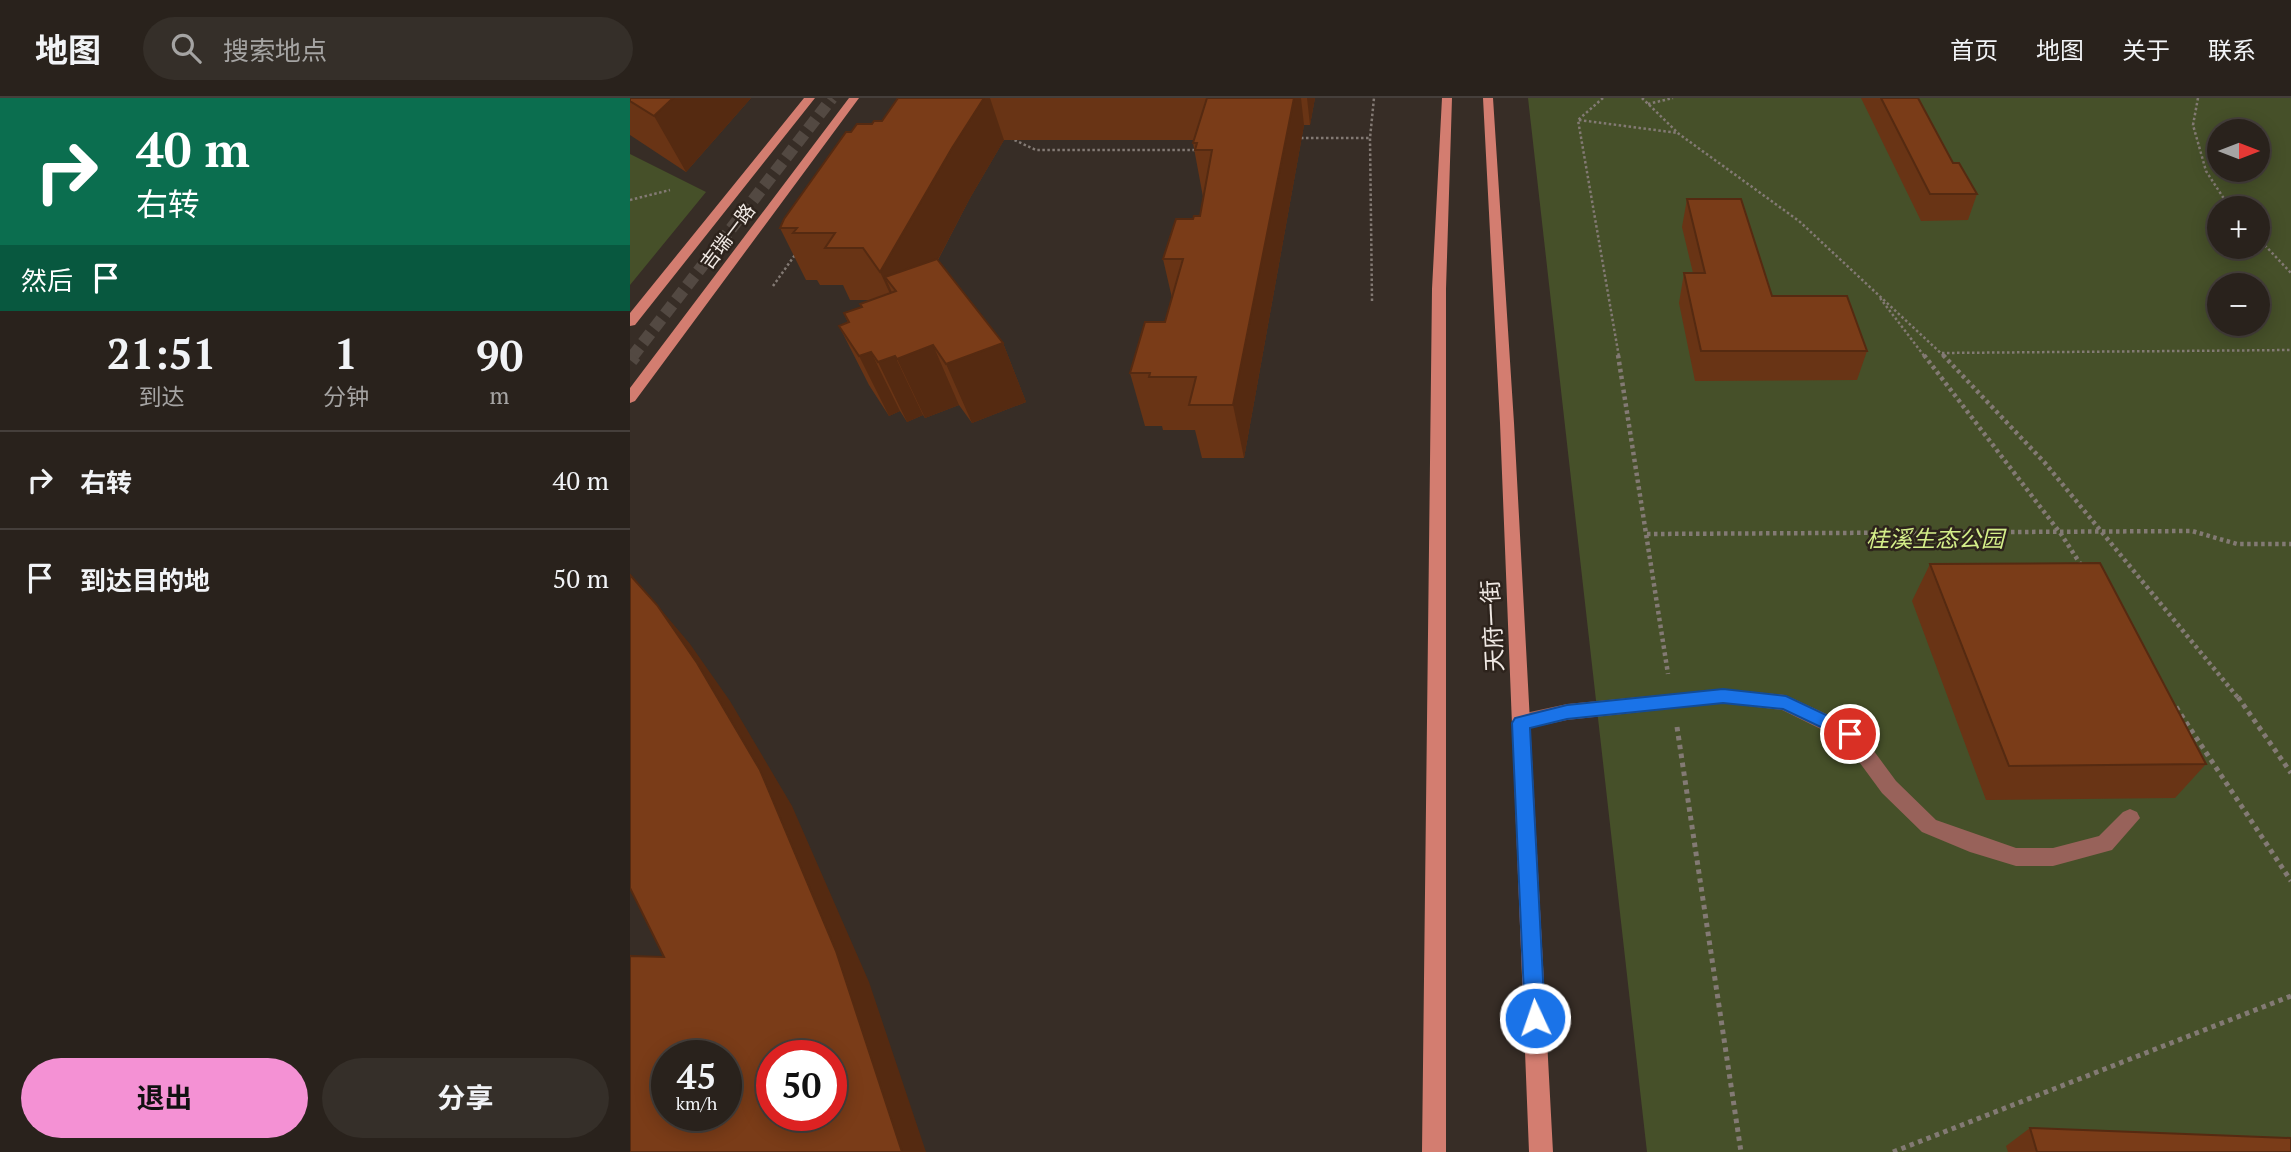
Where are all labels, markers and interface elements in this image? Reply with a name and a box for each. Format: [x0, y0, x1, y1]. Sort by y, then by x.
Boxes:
search box [143, 17, 633, 80]
text: 地图 [35, 28, 101, 71]
icon: search [167, 29, 205, 67]
text: 搜索地点 [223, 33, 327, 67]
text: 首页 [1950, 34, 1998, 66]
text: 地图 [2036, 34, 2084, 66]
text: 关于 [2122, 34, 2170, 66]
text: 联系 [2208, 34, 2256, 66]
text: 40 m [136, 116, 250, 181]
north arrow [2207, 119, 2270, 182]
map controls [2207, 119, 2270, 336]
icon: right [21, 126, 112, 217]
text: 右转 [136, 183, 200, 225]
button: + [2207, 196, 2270, 259]
street label: 吉瑞一路 [694, 198, 760, 274]
icon: arrive [87, 259, 125, 297]
text: 然后 [21, 263, 73, 297]
button: − [2207, 273, 2270, 336]
text: 21:51 [107, 325, 216, 381]
text: 1 [334, 325, 358, 381]
text: 90 [476, 327, 523, 383]
text: m [490, 380, 509, 411]
text: 到达 [138, 381, 184, 412]
text: 分钟 [323, 381, 369, 412]
icon: right [21, 461, 59, 499]
text: 40 m [553, 463, 609, 497]
text: 右转 [80, 465, 132, 499]
park label: 桂溪生态公园 [1866, 523, 2007, 554]
icon: arrive [21, 559, 59, 597]
text: 50 m [553, 561, 609, 595]
text: 到达目的地 [80, 563, 210, 597]
street label: 天府一街 [1474, 579, 1510, 673]
pin [1820, 704, 1880, 764]
icon: arrive [1831, 715, 1869, 753]
position arrow [1498, 981, 1572, 1055]
speed limit sign: 50 [756, 1040, 847, 1131]
text: 45 [677, 1053, 716, 1099]
button: 退出 [21, 1058, 308, 1138]
button: 分享 [322, 1058, 609, 1138]
text: km/h [676, 1091, 717, 1115]

